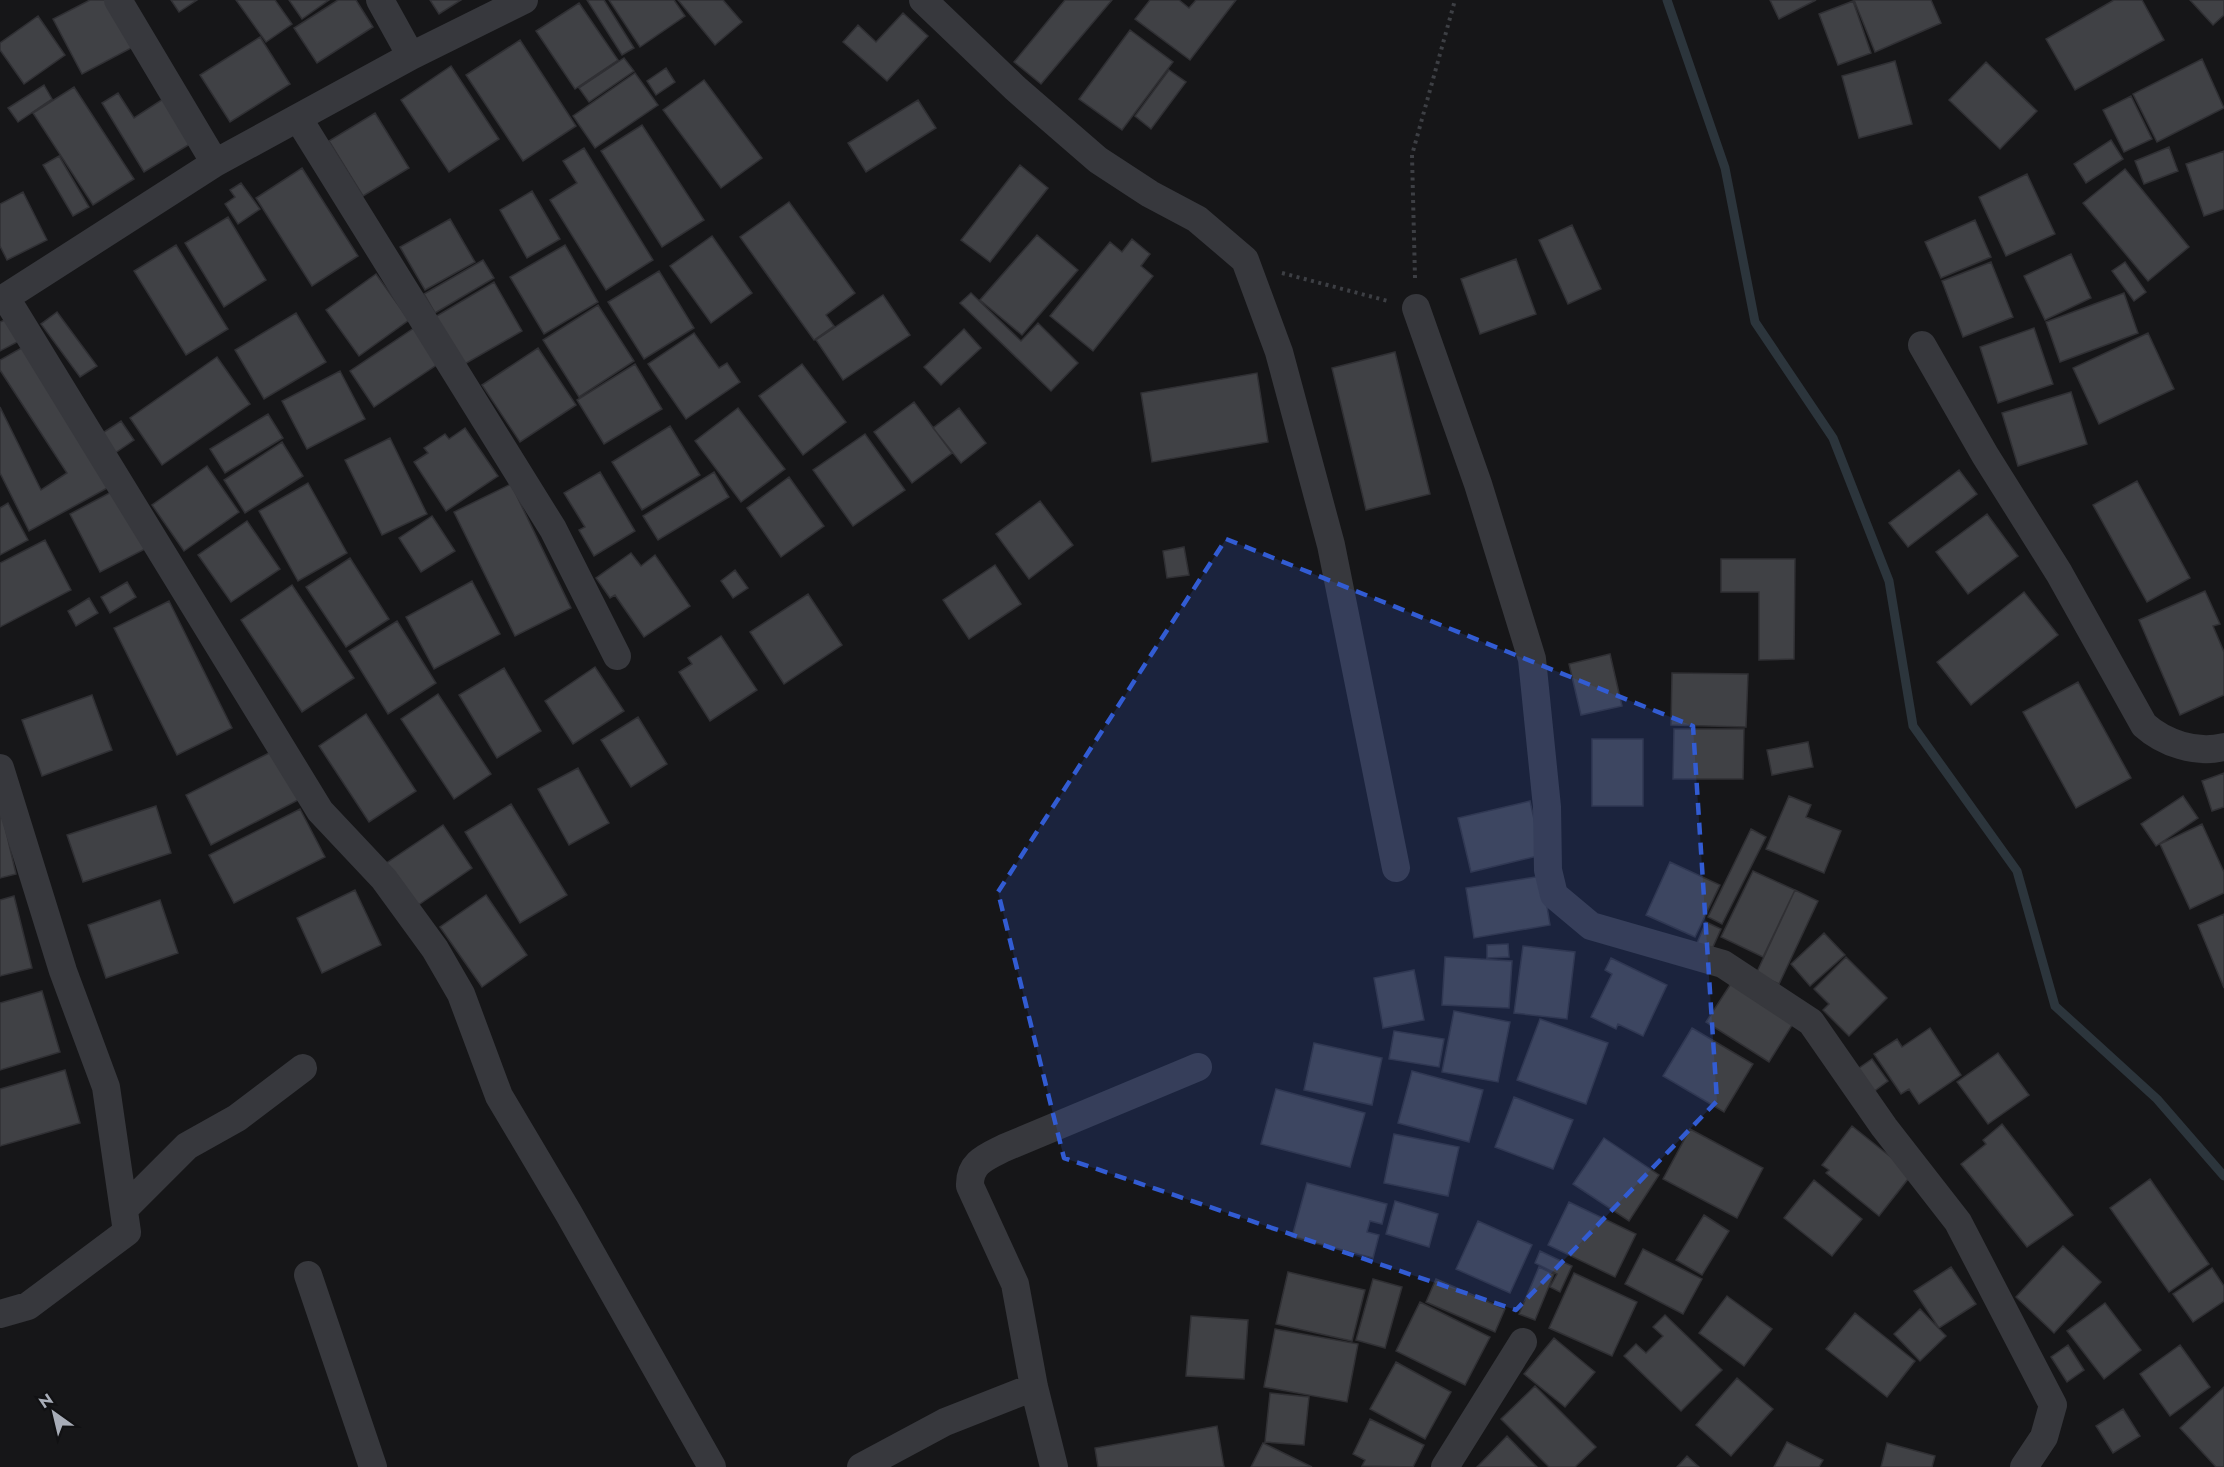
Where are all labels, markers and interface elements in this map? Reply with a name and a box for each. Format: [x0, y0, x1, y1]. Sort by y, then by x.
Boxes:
north arrow [24, 1383, 84, 1443]
text: N [34, 1388, 58, 1414]

